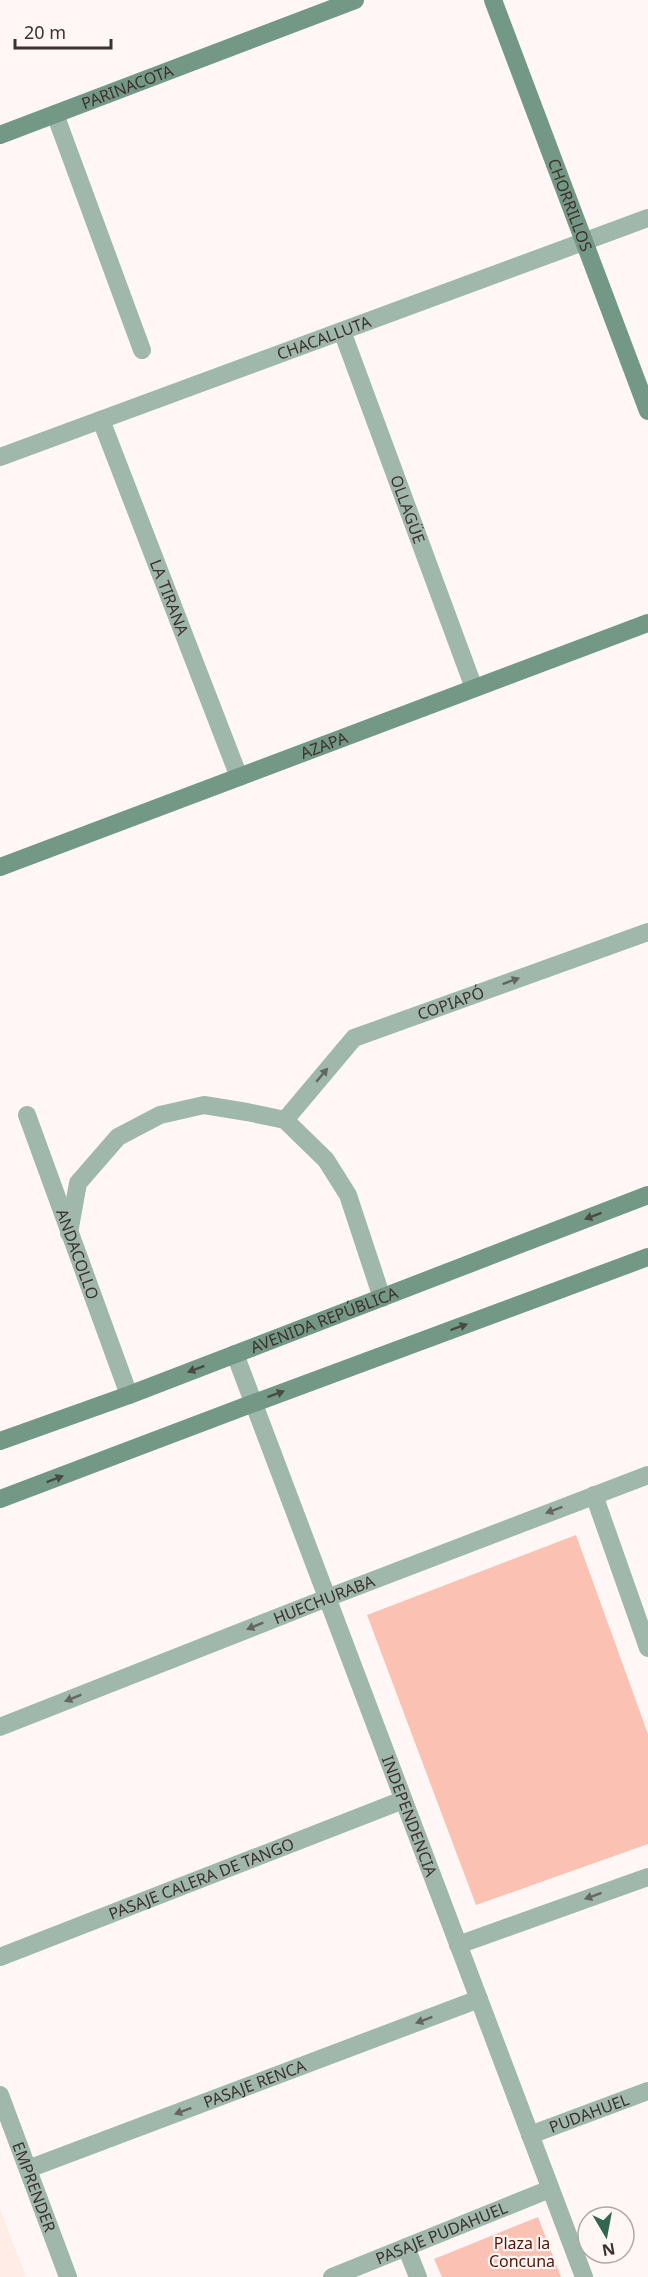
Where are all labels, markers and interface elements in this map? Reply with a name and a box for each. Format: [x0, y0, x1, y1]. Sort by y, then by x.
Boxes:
scale bar [15, 12, 111, 50]
text: 20 m [24, 20, 66, 44]
street label: PARINACOTA [78, 59, 177, 114]
street label: CHORRILLOS [543, 155, 598, 255]
street label: CHACALLUTA [274, 310, 374, 365]
street label: OLLAGÜE [385, 472, 431, 547]
street label: LA TIRANA [145, 556, 194, 639]
street label: AZAPA [297, 726, 351, 764]
one-way arrow [502, 976, 520, 986]
street label: COPIAPÓ [414, 981, 487, 1025]
one-way arrow [316, 1067, 329, 1083]
street label: ANDACOLLO [51, 1206, 104, 1302]
one-way arrow [584, 1211, 602, 1221]
street label: AVENIDA REPÚBLICA [247, 1281, 402, 1358]
one-way arrow [450, 1321, 468, 1331]
one-way arrow [187, 1365, 205, 1374]
one-way arrow [267, 1389, 285, 1399]
one-way arrow [46, 1473, 64, 1483]
one-way arrow [545, 1506, 563, 1516]
street label: HUECHURABA [270, 1570, 378, 1629]
one-way arrow [246, 1622, 264, 1631]
one-way arrow [64, 1693, 82, 1703]
street label: INDEPENDENCIA [377, 1753, 443, 1880]
street label: PASAJE CALERA DE TANGO [105, 1832, 297, 1925]
one-way arrow [584, 1892, 602, 1902]
one-way arrow [415, 2015, 433, 2025]
street label: PASAJE RENCA [200, 2054, 309, 2113]
street label: PUDAHUEL [546, 2088, 632, 2138]
one-way arrow [173, 2106, 191, 2116]
street label: EMPRENDER [7, 2139, 61, 2235]
street label: PASAJE PUDAHUEL [372, 2196, 511, 2269]
north arrow [576, 2205, 636, 2265]
park label: Plaza la Concuna [489, 2232, 555, 2272]
text: N [600, 2238, 617, 2262]

